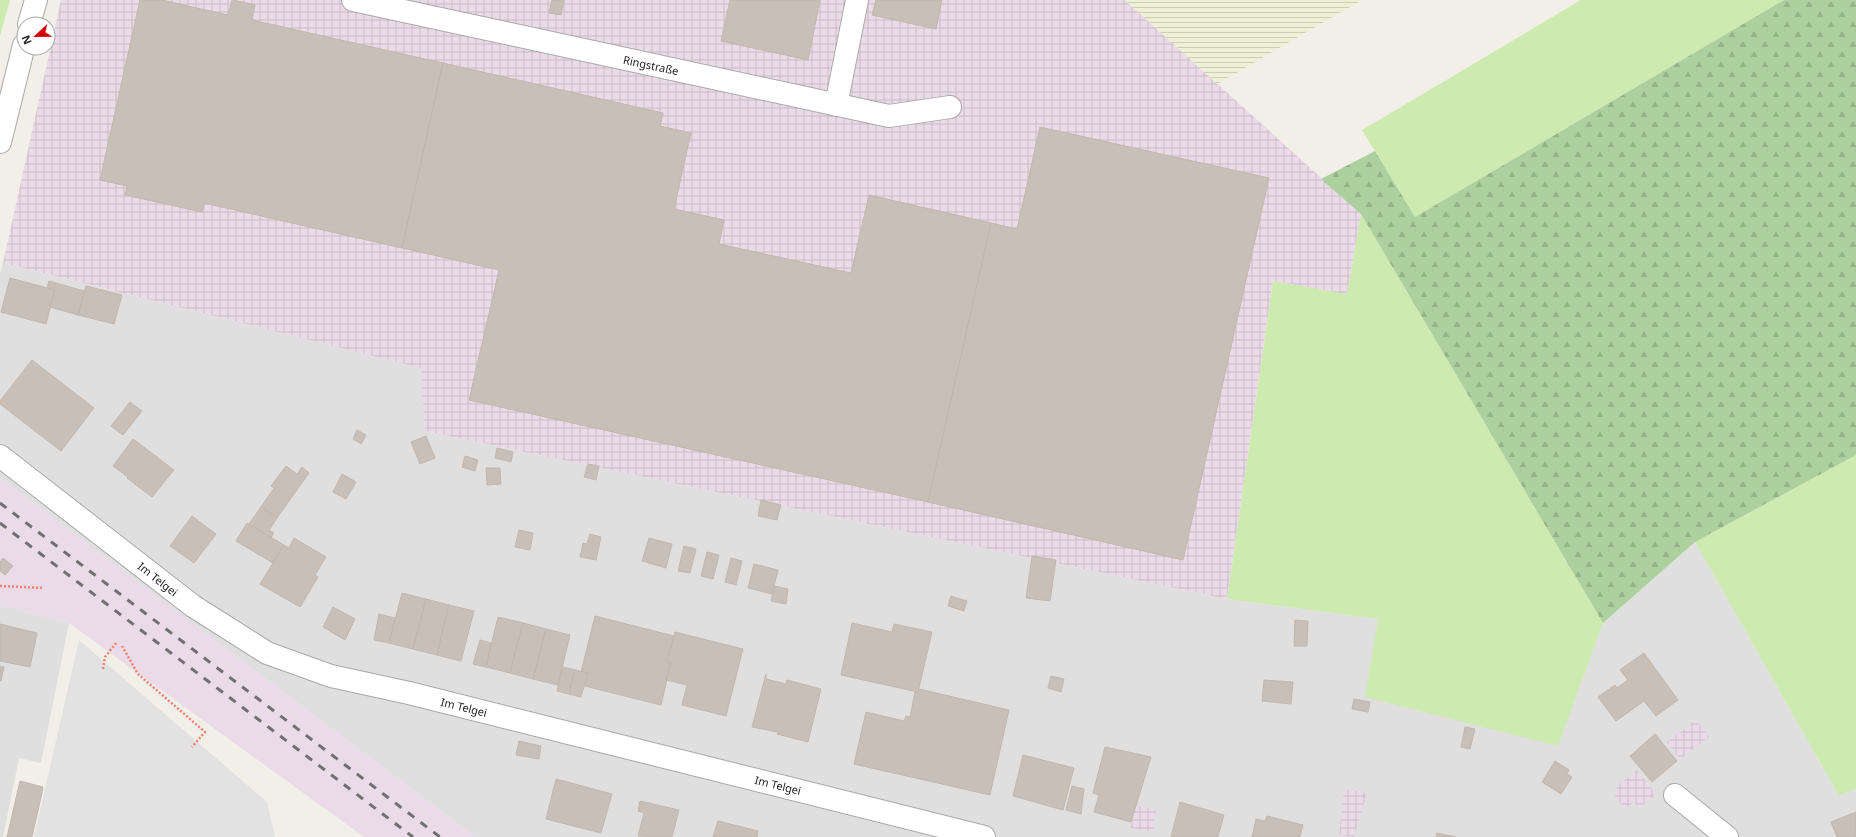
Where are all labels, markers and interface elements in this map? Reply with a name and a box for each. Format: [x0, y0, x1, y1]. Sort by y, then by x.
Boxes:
north arrow [16, 16, 56, 56]
text: N [18, 33, 35, 47]
street label: Ringstraße [622, 52, 680, 78]
street label: Im Telgei [135, 559, 181, 599]
street label: Im Telgei [439, 694, 489, 720]
street label: Im Telgei [753, 772, 803, 798]

